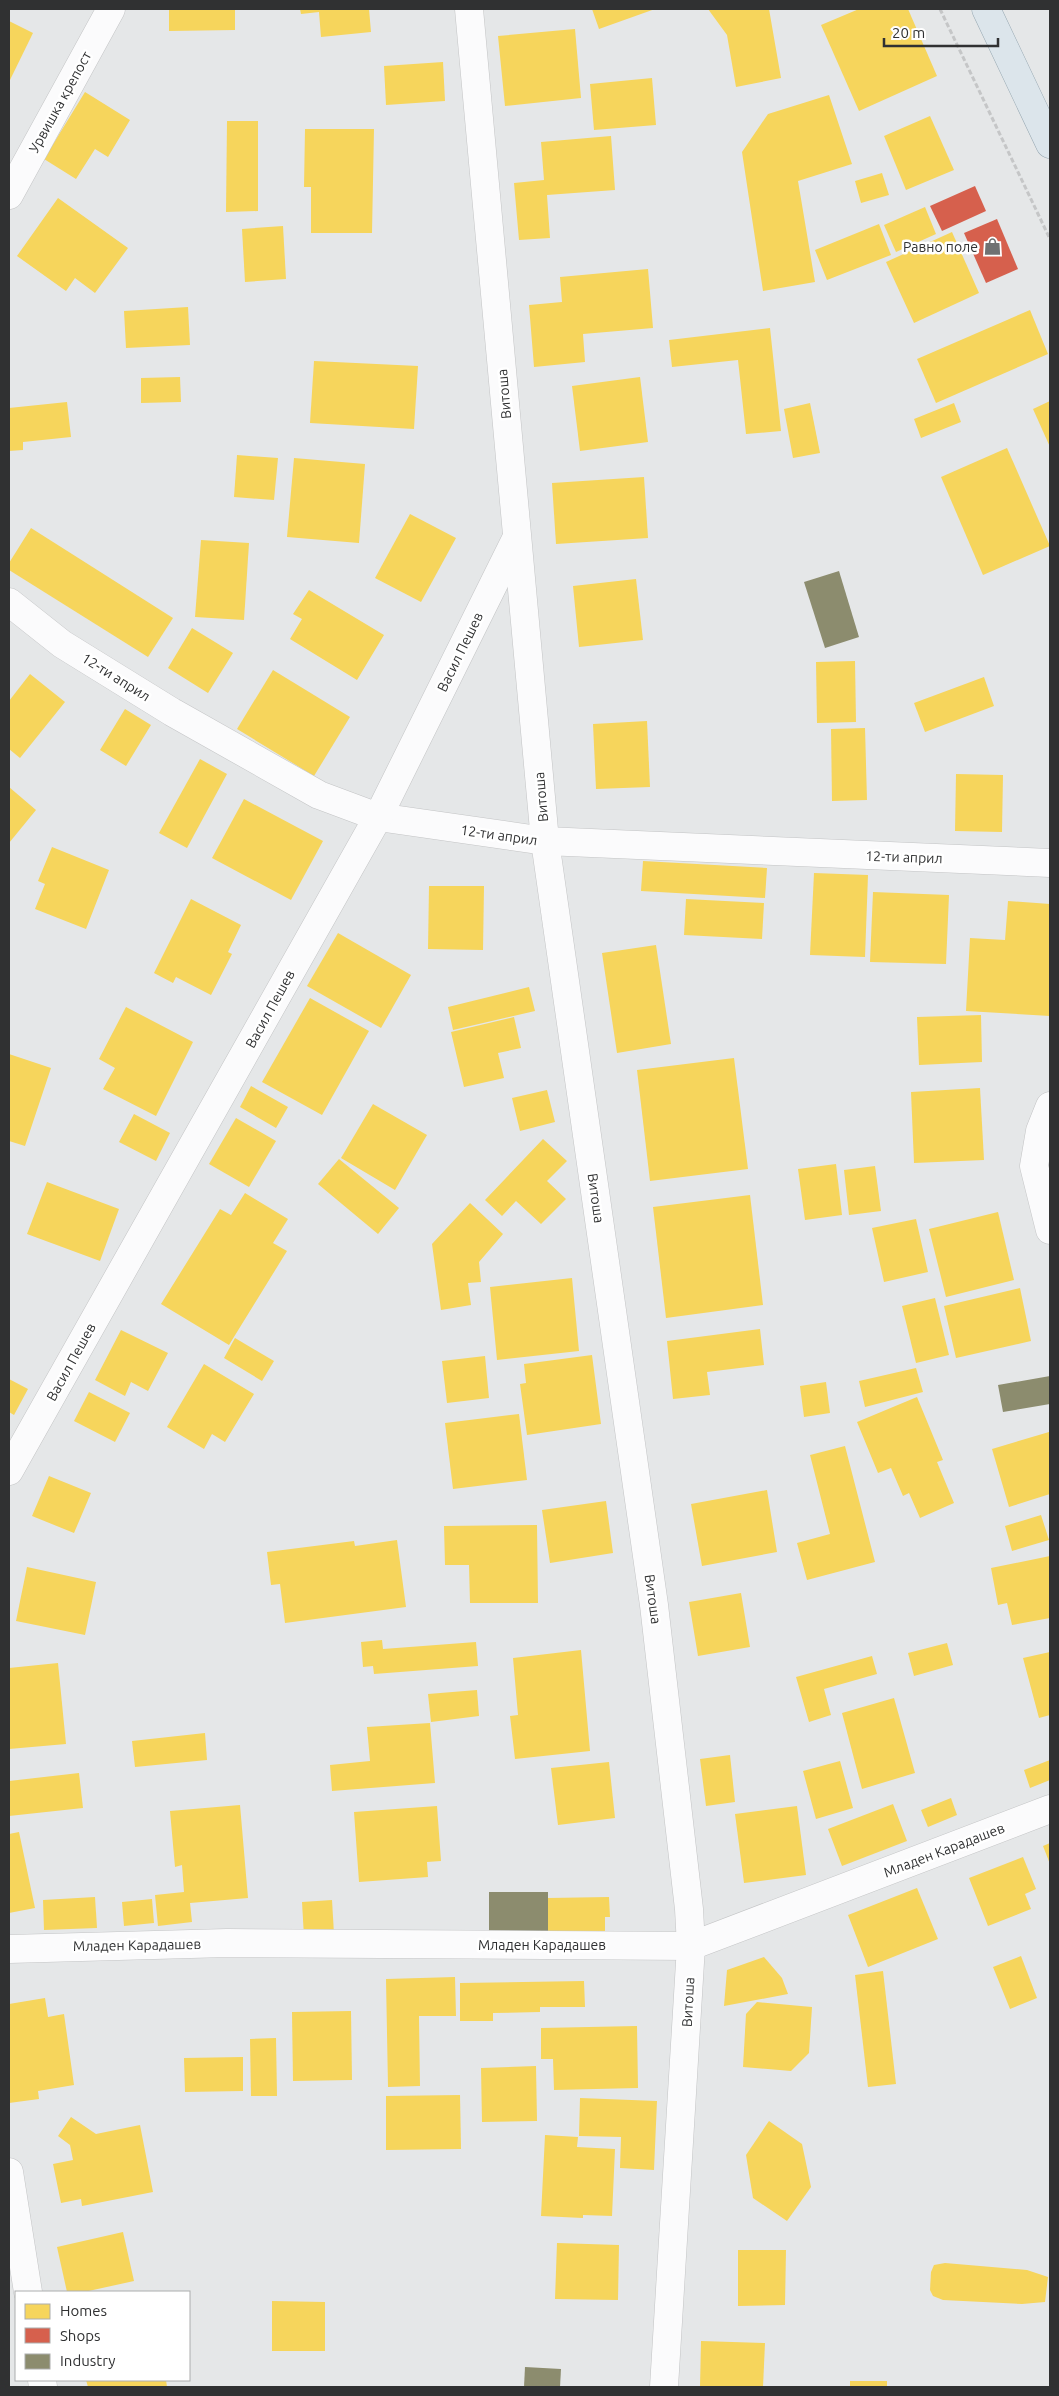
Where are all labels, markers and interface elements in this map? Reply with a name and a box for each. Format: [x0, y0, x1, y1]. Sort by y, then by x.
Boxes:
scale bar [884, 15, 998, 47]
text: 20 m [892, 24, 925, 41]
street label: Урвишка крепост [26, 49, 94, 155]
shop icon: Равно поле [982, 237, 1002, 257]
place label: Равно поле [903, 239, 978, 255]
street label: Витоша [494, 368, 514, 420]
street label: Васил Пешев [434, 610, 486, 694]
street label: 12-ти април [79, 650, 153, 704]
street label: Витоша [531, 771, 551, 823]
street label: 12-ти април [460, 822, 538, 848]
street label: 12-ти април [865, 848, 943, 866]
street label: Васил Пешев [242, 967, 298, 1051]
street label: Витоша [585, 1172, 607, 1224]
street label: Васил Пешев [43, 1320, 99, 1404]
street label: Витоша [642, 1573, 664, 1625]
street label: Младен Карадашев [881, 1820, 1007, 1880]
street label: Младен Карадашев [73, 1936, 201, 1954]
street label: Младен Карадашев [478, 1937, 606, 1953]
street label: Витоша [679, 1977, 697, 2027]
legend [15, 2291, 190, 2381]
text: Homes [60, 2302, 107, 2319]
text: Shops [60, 2327, 101, 2344]
text: Industry [60, 2352, 115, 2369]

